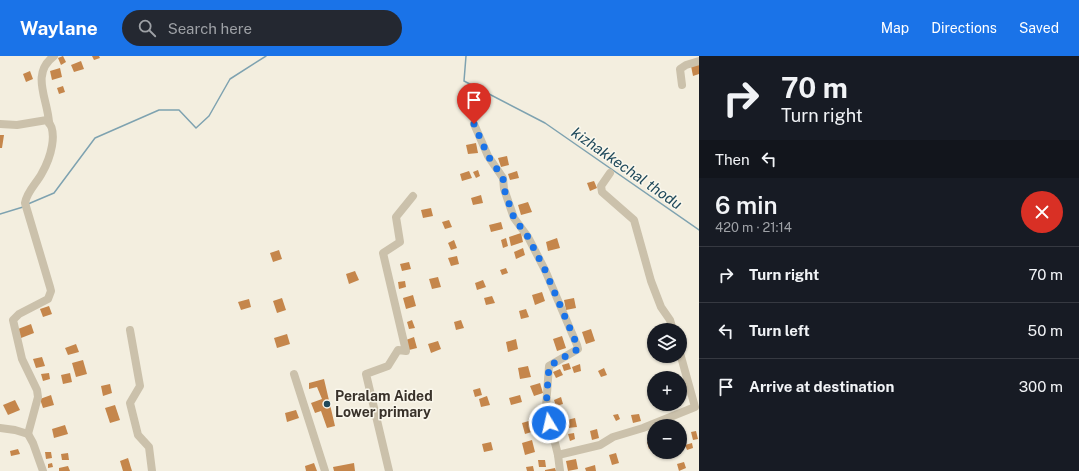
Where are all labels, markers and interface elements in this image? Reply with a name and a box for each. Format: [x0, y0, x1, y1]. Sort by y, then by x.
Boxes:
search box [122, 10, 402, 46]
text: Waylane [20, 17, 98, 39]
icon: search [136, 17, 158, 39]
text: Search here [168, 20, 252, 37]
text: Map [881, 20, 909, 36]
text: Directions [931, 20, 997, 36]
text: Saved [1019, 20, 1059, 36]
text: 70 m [781, 71, 848, 104]
icon: right [715, 72, 767, 124]
pin [457, 83, 491, 124]
icon: arrive [463, 89, 485, 111]
text: Turn right [781, 105, 863, 126]
water label: kizhakkechal thodu [569, 124, 685, 212]
icon: left [758, 148, 780, 170]
text: Then [715, 151, 750, 168]
text: 6 min [715, 191, 778, 219]
button: close [1021, 191, 1063, 233]
text: 420 m · 21:14 [715, 220, 792, 235]
icon: right [715, 264, 737, 286]
text: Turn right [749, 266, 819, 283]
text: 70 m [1028, 266, 1063, 283]
icon: left [715, 320, 737, 342]
text: Turn left [749, 322, 810, 339]
text: 50 m [1028, 322, 1063, 339]
map controls [647, 323, 687, 459]
button: layers [647, 323, 687, 363]
button: + [647, 371, 687, 411]
icon: arrive [715, 376, 737, 398]
text: Arrive at destination [749, 378, 894, 395]
text: 300 m [1019, 378, 1063, 395]
place label: Peralam Aided Lower primary [335, 388, 433, 420]
marker: Peralam Aided Lower primary [322, 399, 332, 409]
position arrow [528, 402, 570, 444]
button: − [647, 419, 687, 459]

